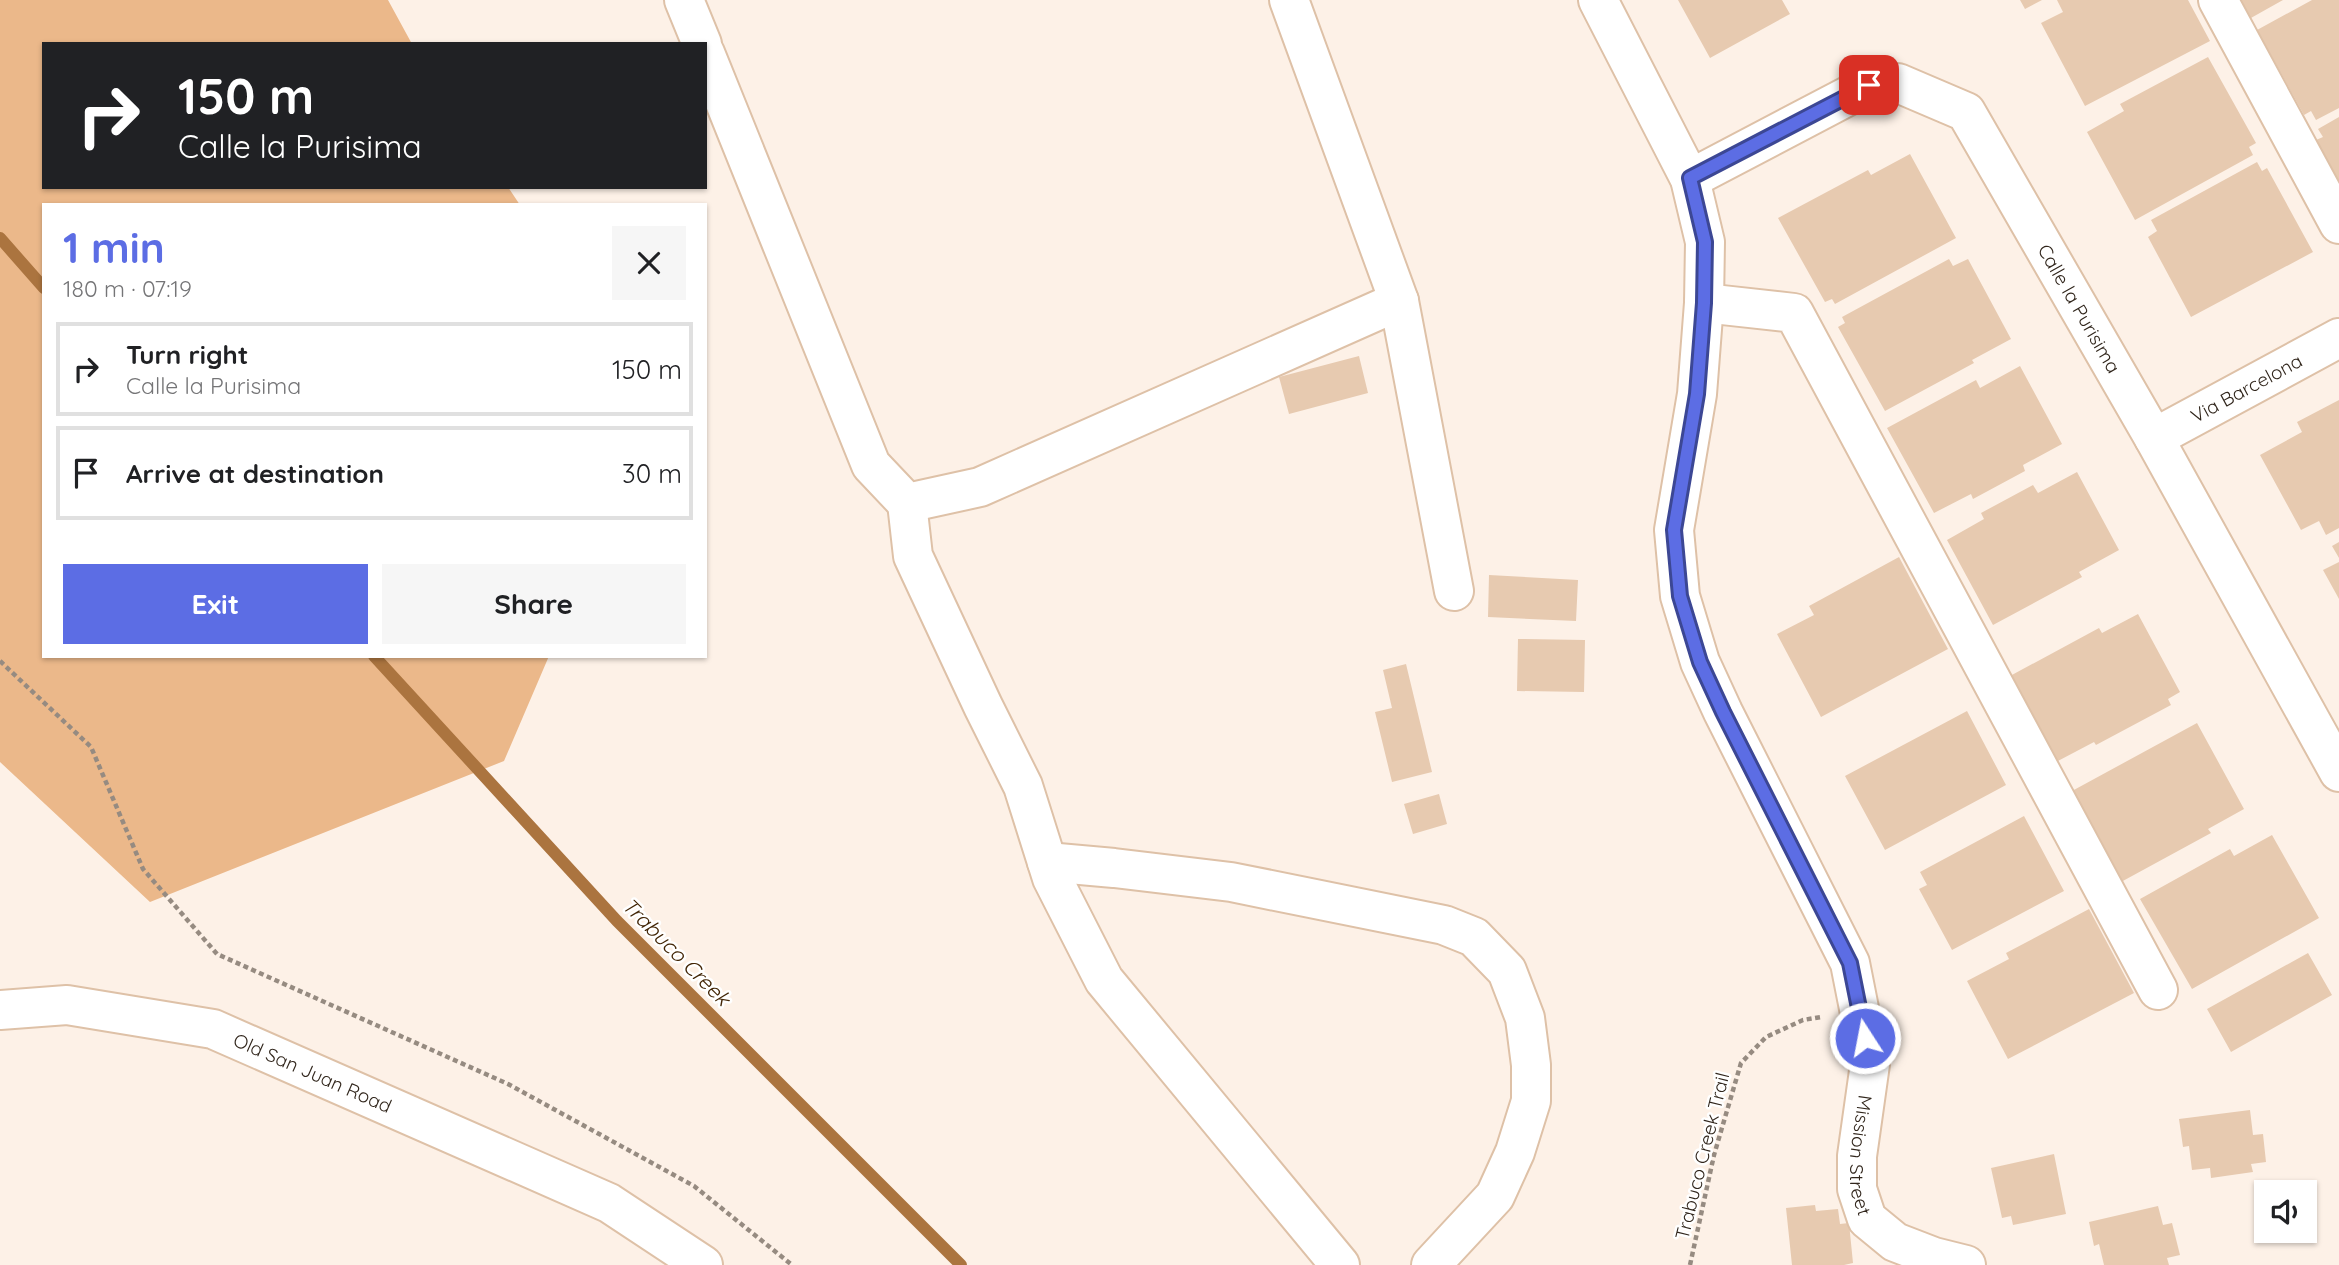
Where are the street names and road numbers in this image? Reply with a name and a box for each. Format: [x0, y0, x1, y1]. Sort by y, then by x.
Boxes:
street label: Calle la Purisima [2033, 240, 2126, 377]
street label: Via Barcelona [2187, 348, 2306, 428]
street label: Old San Juan Road [230, 1028, 395, 1118]
street label: Trabuco Creek Trail [1670, 1070, 1734, 1242]
street label: Mission Street [1845, 1094, 1877, 1218]

